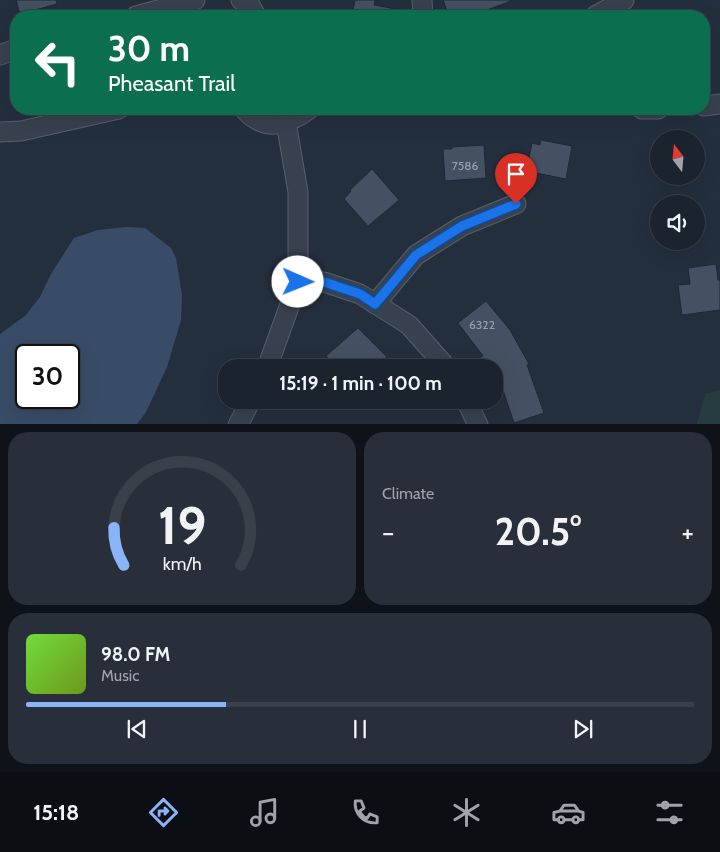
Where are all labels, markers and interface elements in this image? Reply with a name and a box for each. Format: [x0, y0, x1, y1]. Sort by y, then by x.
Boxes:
text: 30 m [108, 27, 190, 70]
icon: left [25, 30, 90, 95]
text: Pheasant Trail [108, 70, 235, 97]
north arrow [650, 130, 705, 185]
map controls [650, 130, 705, 250]
pin [495, 153, 537, 204]
house number: 7586 [452, 158, 478, 173]
icon: arrive [502, 160, 530, 188]
button: sound [650, 195, 705, 250]
position arrow [271, 255, 323, 307]
house number: 6322 [469, 317, 495, 332]
speed limit sign: 30 [15, 344, 80, 409]
text: 15:19 · 1 min · 100 m [279, 372, 442, 395]
text: Climate [382, 484, 434, 503]
text: 19 [158, 494, 206, 557]
text: 20.5° [495, 508, 581, 555]
text: − [382, 515, 394, 549]
text: + [682, 515, 694, 549]
text: km/h [162, 553, 202, 574]
text: 98.0 FM [101, 643, 170, 666]
text: Music [101, 666, 139, 685]
icon: previous [123, 715, 151, 743]
icon: pause [346, 715, 374, 743]
icon: next [569, 715, 597, 743]
icon: directions [146, 795, 181, 830]
icon: music [247, 795, 282, 830]
icon: phone [348, 795, 383, 830]
icon: climate [449, 795, 484, 830]
icon: car [551, 795, 586, 830]
icon: filters [652, 795, 687, 830]
text: 15:18 [33, 799, 79, 826]

